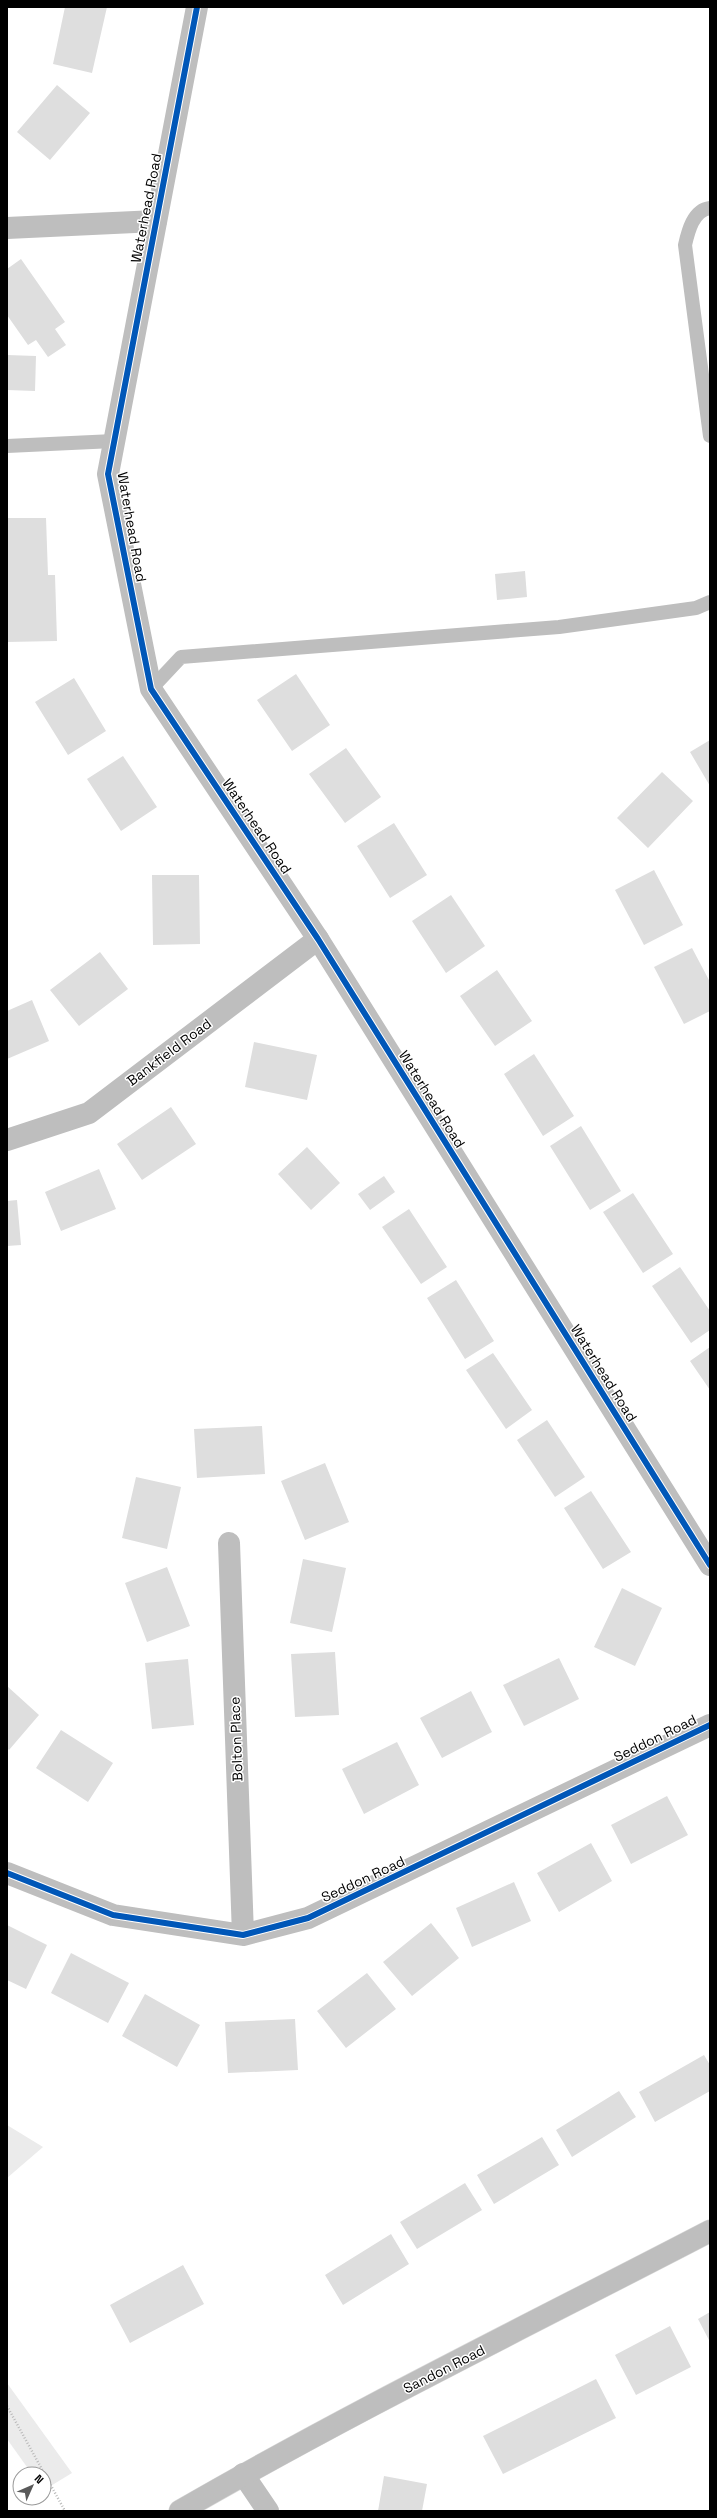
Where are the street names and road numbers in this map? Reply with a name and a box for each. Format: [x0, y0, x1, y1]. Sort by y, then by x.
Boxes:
street label: Waterhead Road [127, 152, 165, 264]
street label: Waterhead Road [113, 471, 151, 583]
street label: Waterhead Road [218, 775, 296, 877]
street label: Bankfield Road [123, 1014, 215, 1090]
street label: Waterhead Road [395, 1047, 469, 1151]
street label: Waterhead Road [567, 1321, 641, 1425]
street label: Bolton Place [226, 1696, 246, 1782]
street label: Seddon Road [611, 1710, 699, 1766]
street label: Seddon Road [318, 1852, 408, 1906]
street label: Sandon Road [400, 2341, 488, 2397]

